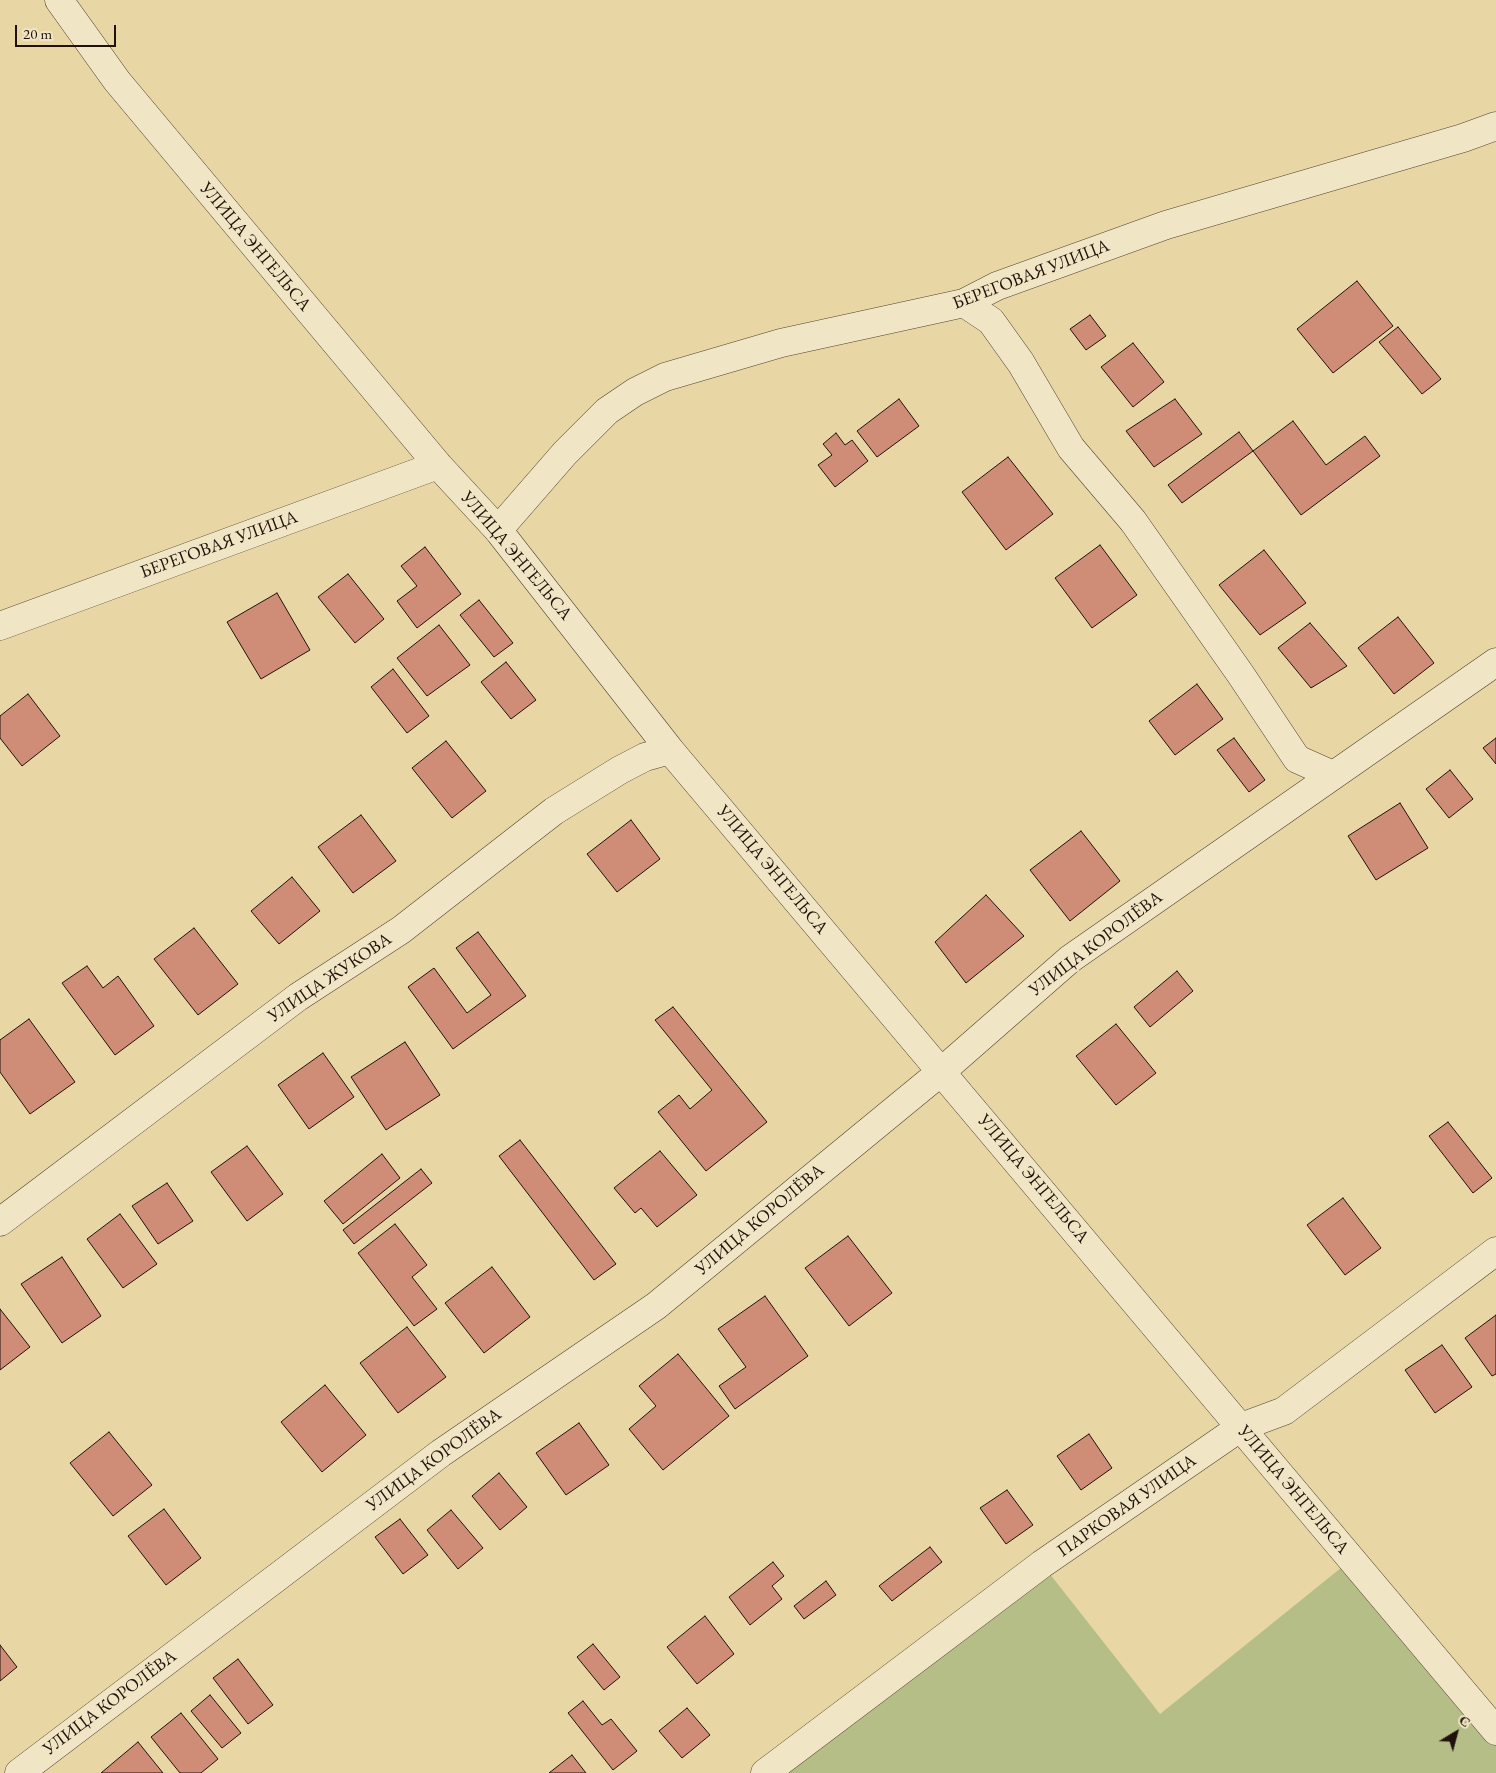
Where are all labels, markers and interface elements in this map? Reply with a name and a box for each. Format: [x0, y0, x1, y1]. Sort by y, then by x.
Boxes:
scale bar [18, 15, 119, 47]
text: 20 m [23, 24, 52, 43]
street label: УЛИЦА ЭНГЕЛЬСА [195, 178, 315, 316]
street label: БЕРЕГОВАЯ УЛИЦА [950, 235, 1112, 315]
street label: УЛИЦА ЭНГЕЛЬСА [456, 487, 576, 625]
street label: БЕРЕГОВАЯ УЛИЦА [137, 506, 301, 584]
street label: УЛИЦА ЭНГЕЛЬСА [712, 801, 832, 939]
street label: УЛИЦА КОРОЛЁВА [1025, 887, 1167, 1001]
street label: УЛИЦА ЖУКОВА [264, 929, 396, 1027]
street label: УЛИЦА ЭНГЕЛЬСА [973, 1110, 1093, 1248]
street label: УЛИЦА КОРОЛЁВА [691, 1160, 829, 1280]
street label: УЛИЦА КОРОЛЁВА [362, 1404, 506, 1516]
street label: УЛИЦА ЭНГЕЛЬСА [1233, 1421, 1353, 1559]
street label: ПАРКОВАЯ УЛИЦА [1053, 1450, 1201, 1562]
street label: УЛИЦА КОРОЛЁВА [39, 1646, 181, 1760]
north arrow [1431, 1708, 1481, 1758]
text: С [1456, 1711, 1474, 1731]

